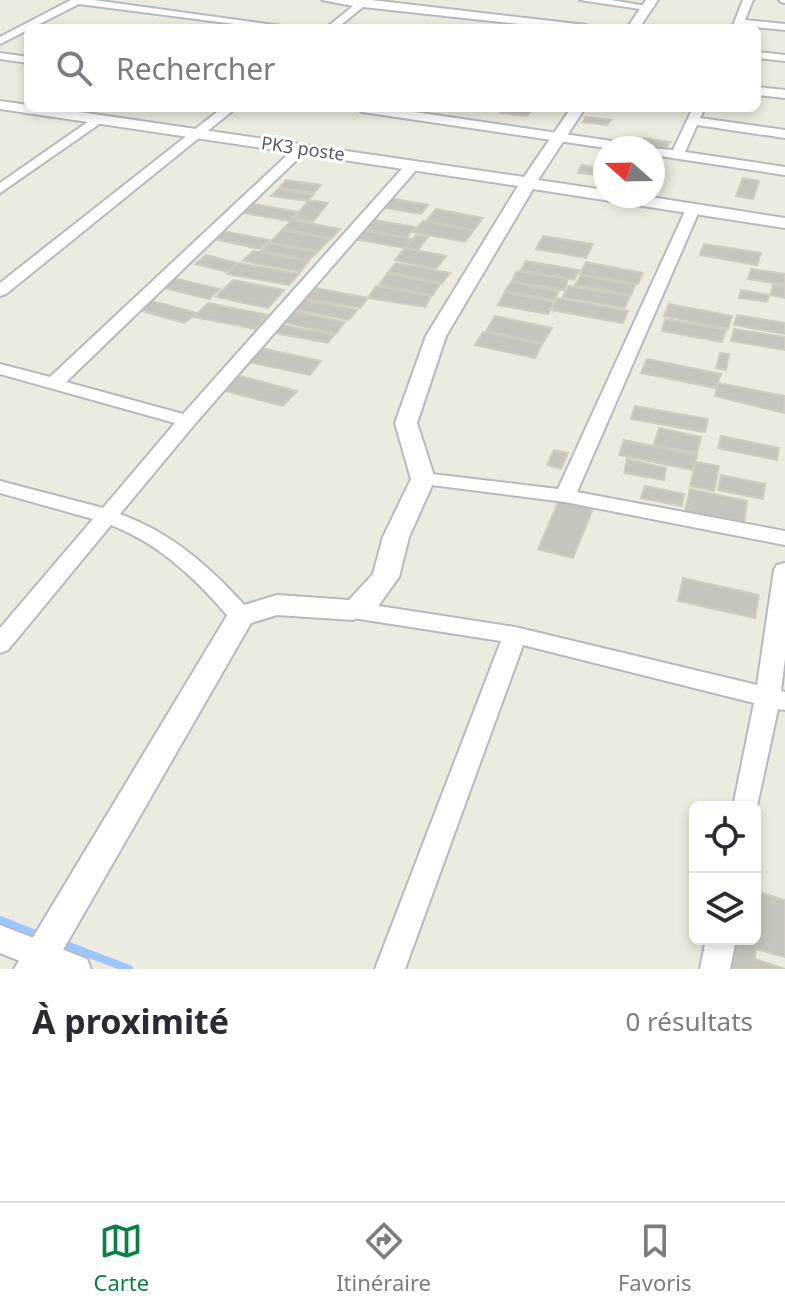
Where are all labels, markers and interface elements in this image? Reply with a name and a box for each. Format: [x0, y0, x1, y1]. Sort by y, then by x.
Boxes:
search box [24, 24, 761, 112]
icon: search [52, 46, 96, 90]
text: Rechercher [116, 48, 275, 89]
street label: PK3 poste [260, 130, 347, 166]
north arrow [593, 136, 665, 208]
map controls [689, 801, 761, 945]
button: locate [689, 801, 761, 873]
button: layers [689, 873, 761, 945]
text: À proximité [32, 998, 229, 1044]
text: 0 résultats [625, 1003, 753, 1039]
tab: Carte [93, 1219, 149, 1297]
tab: Itinéraire [336, 1219, 431, 1297]
tab: Favoris [618, 1219, 692, 1297]

